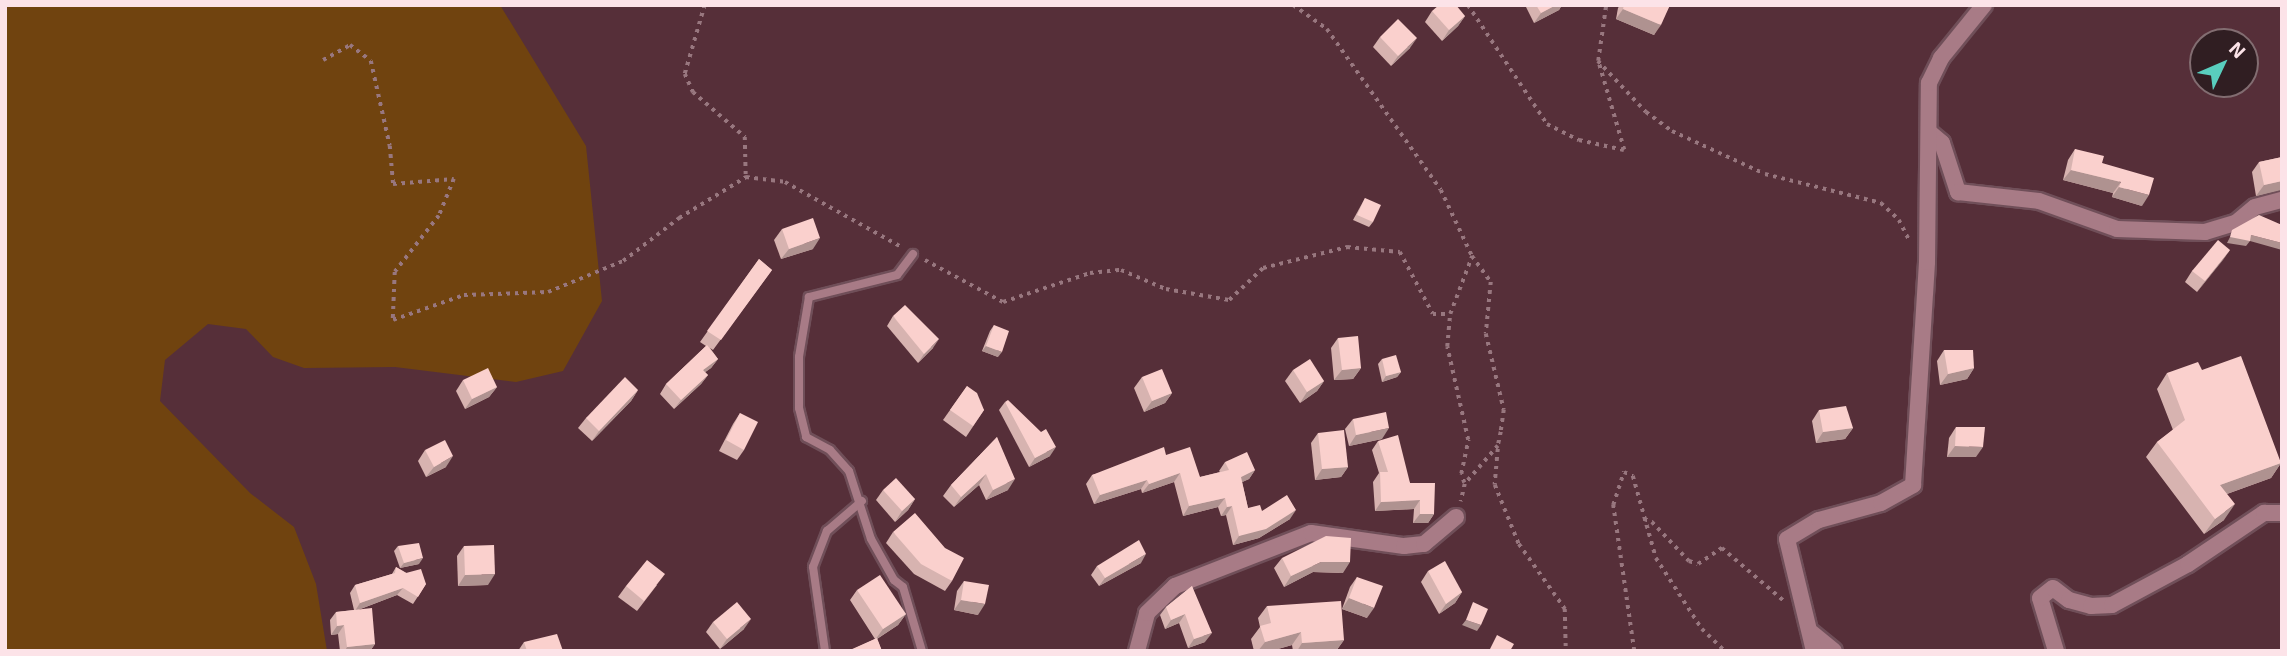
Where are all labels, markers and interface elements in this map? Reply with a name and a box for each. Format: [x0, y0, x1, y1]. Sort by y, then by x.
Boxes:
north arrow [2189, 28, 2259, 98]
text: N [2225, 37, 2251, 62]

